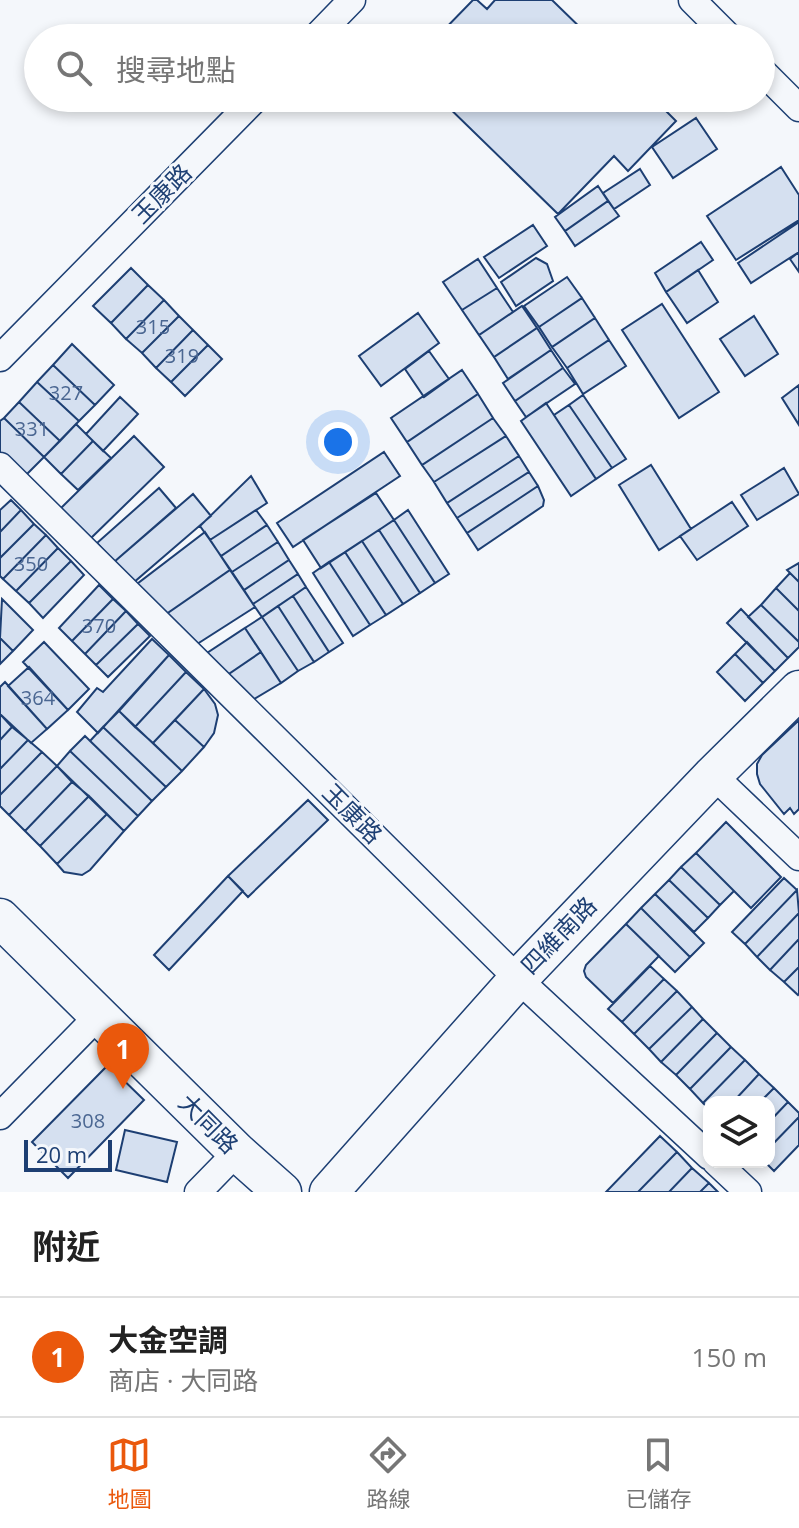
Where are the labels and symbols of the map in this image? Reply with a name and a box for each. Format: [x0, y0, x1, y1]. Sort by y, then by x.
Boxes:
street label: 玉康路 [124, 156, 198, 230]
house number: 315 [136, 313, 170, 340]
house number: 319 [165, 342, 199, 369]
house number: 327 [49, 379, 83, 406]
house number: 331 [15, 415, 49, 442]
your location [318, 422, 358, 462]
house number: 350 [14, 550, 48, 577]
house number: 370 [82, 612, 116, 639]
house number: 364 [21, 684, 56, 711]
street label: 玉康路 [316, 776, 390, 850]
street label: 四維南路 [513, 889, 603, 981]
pin: 1 [97, 1023, 149, 1089]
street label: 大同路 [172, 1086, 246, 1160]
house number: 308 [71, 1107, 105, 1134]
scale bar [24, 1136, 112, 1172]

